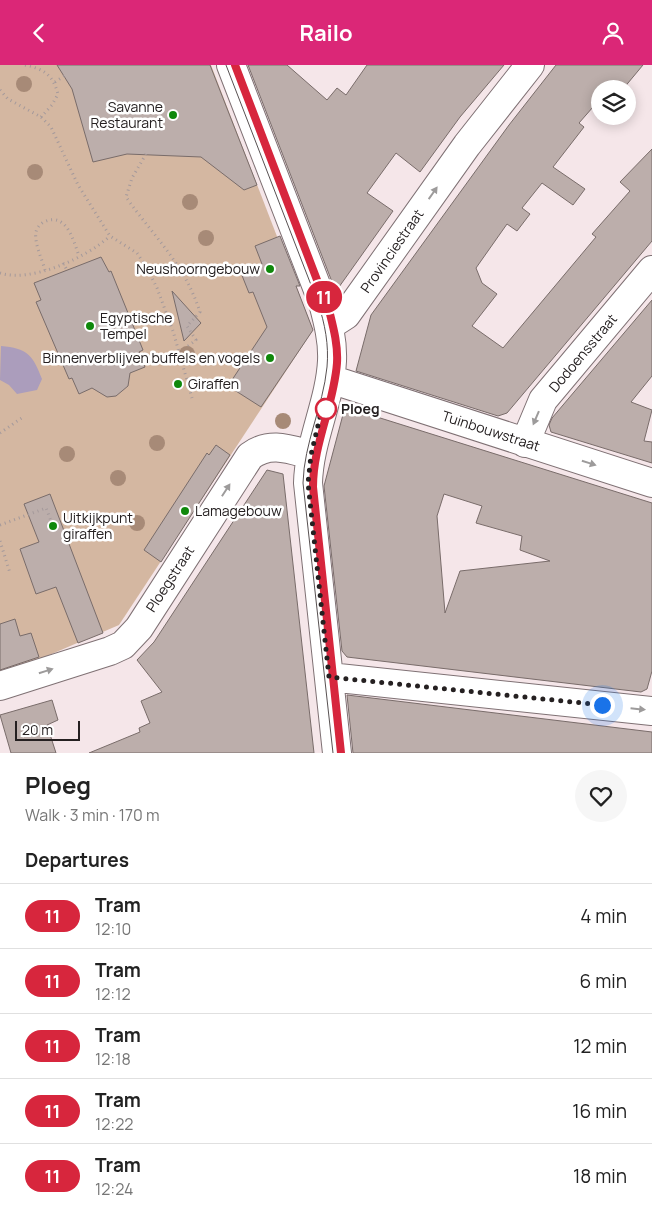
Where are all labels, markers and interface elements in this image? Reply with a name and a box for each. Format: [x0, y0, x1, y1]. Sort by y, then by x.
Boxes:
text: Railo [299, 18, 353, 48]
icon: back [25, 19, 53, 47]
icon: person [599, 19, 627, 47]
map controls [591, 80, 636, 125]
button: layers [591, 80, 636, 125]
place label: Savanne Restaurant [90, 97, 163, 132]
marker: Savanne Restaurant [167, 109, 179, 121]
one-way arrow [428, 187, 439, 200]
street label: Provinciestraat [356, 205, 428, 296]
place label: Neushoorngebouw [136, 259, 260, 278]
marker: Neushoorngebouw [264, 263, 276, 275]
line badge: 11 [302, 281, 346, 313]
text: 11 [316, 285, 332, 309]
place label: Egyptische Tempel [100, 308, 172, 343]
street label: Dodoensstraat [544, 309, 621, 396]
marker: Egyptische Tempel [84, 320, 96, 332]
place label: Binnenverblijven buffels en vogels [42, 348, 260, 367]
marker: Binnenverblijven buffels en vogels [264, 352, 276, 364]
place label: Giraffen [188, 374, 239, 393]
marker: Giraffen [172, 378, 184, 390]
marker: Ploeg [315, 398, 337, 420]
place label: Ploeg [341, 399, 380, 418]
street label: Tuinbouwstraat [440, 406, 543, 455]
one-way arrow [531, 411, 539, 425]
one-way arrow [581, 459, 596, 467]
one-way arrow [222, 484, 231, 497]
place label: Lamagebouw [195, 501, 282, 520]
marker: Lamagebouw [179, 505, 191, 517]
place label: Uitkijkpunt giraffen [63, 508, 133, 543]
marker: Uitkijkpunt giraffen [47, 520, 59, 532]
street label: Ploegstraat [141, 542, 198, 616]
one-way arrow [39, 667, 54, 674]
your location [590, 693, 615, 718]
one-way arrow [631, 705, 647, 713]
scale bar [15, 718, 80, 741]
text: 20 m [22, 720, 53, 739]
text: Ploeg [25, 768, 91, 801]
button: heart [575, 770, 627, 822]
text: Walk · 3 min · 170 m [25, 804, 160, 826]
text: Departures [25, 847, 129, 873]
text: Tram [95, 892, 141, 918]
text: 4 min [580, 903, 627, 929]
text: 11 [45, 904, 60, 928]
text: 12:10 [95, 918, 131, 940]
text: Tram [95, 957, 141, 983]
text: 6 min [580, 968, 627, 994]
text: 11 [45, 969, 60, 993]
text: 12:12 [95, 983, 131, 1005]
text: Tram [95, 1022, 141, 1048]
text: 12 min [573, 1033, 627, 1059]
text: 11 [45, 1034, 60, 1058]
text: 12:18 [95, 1048, 131, 1070]
text: Tram [95, 1087, 141, 1113]
text: 16 min [572, 1098, 627, 1124]
text: 11 [45, 1099, 60, 1123]
text: 12:22 [95, 1113, 133, 1135]
text: Tram [95, 1152, 141, 1178]
text: 18 min [573, 1163, 627, 1189]
text: 11 [45, 1164, 60, 1188]
text: 12:24 [95, 1178, 133, 1200]

